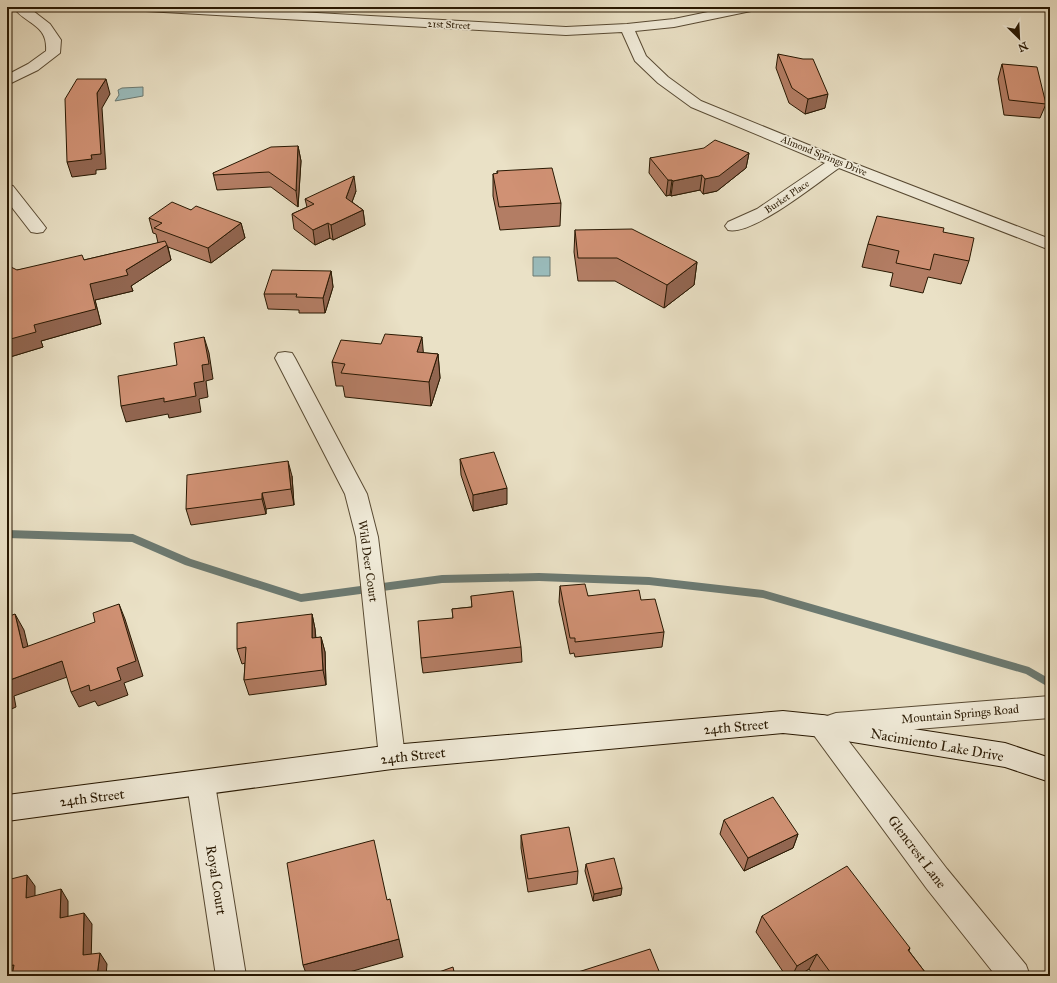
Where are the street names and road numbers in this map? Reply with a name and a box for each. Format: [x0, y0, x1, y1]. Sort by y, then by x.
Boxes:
street label: 21st Street [427, 18, 471, 32]
street label: Almond Springs Drive [778, 133, 869, 179]
street label: Burket Place [762, 178, 812, 216]
street label: Wild Deer Court [355, 519, 381, 604]
street label: Mountain Springs Road [901, 702, 1020, 727]
street label: 24th Street [703, 716, 769, 738]
street label: Nacimiento Lake Drive [869, 725, 1005, 765]
street label: 24th Street [380, 744, 446, 768]
street label: 24th Street [59, 786, 125, 810]
street label: Glencrest Lane [884, 812, 950, 892]
street label: Royal Court [202, 844, 230, 916]

